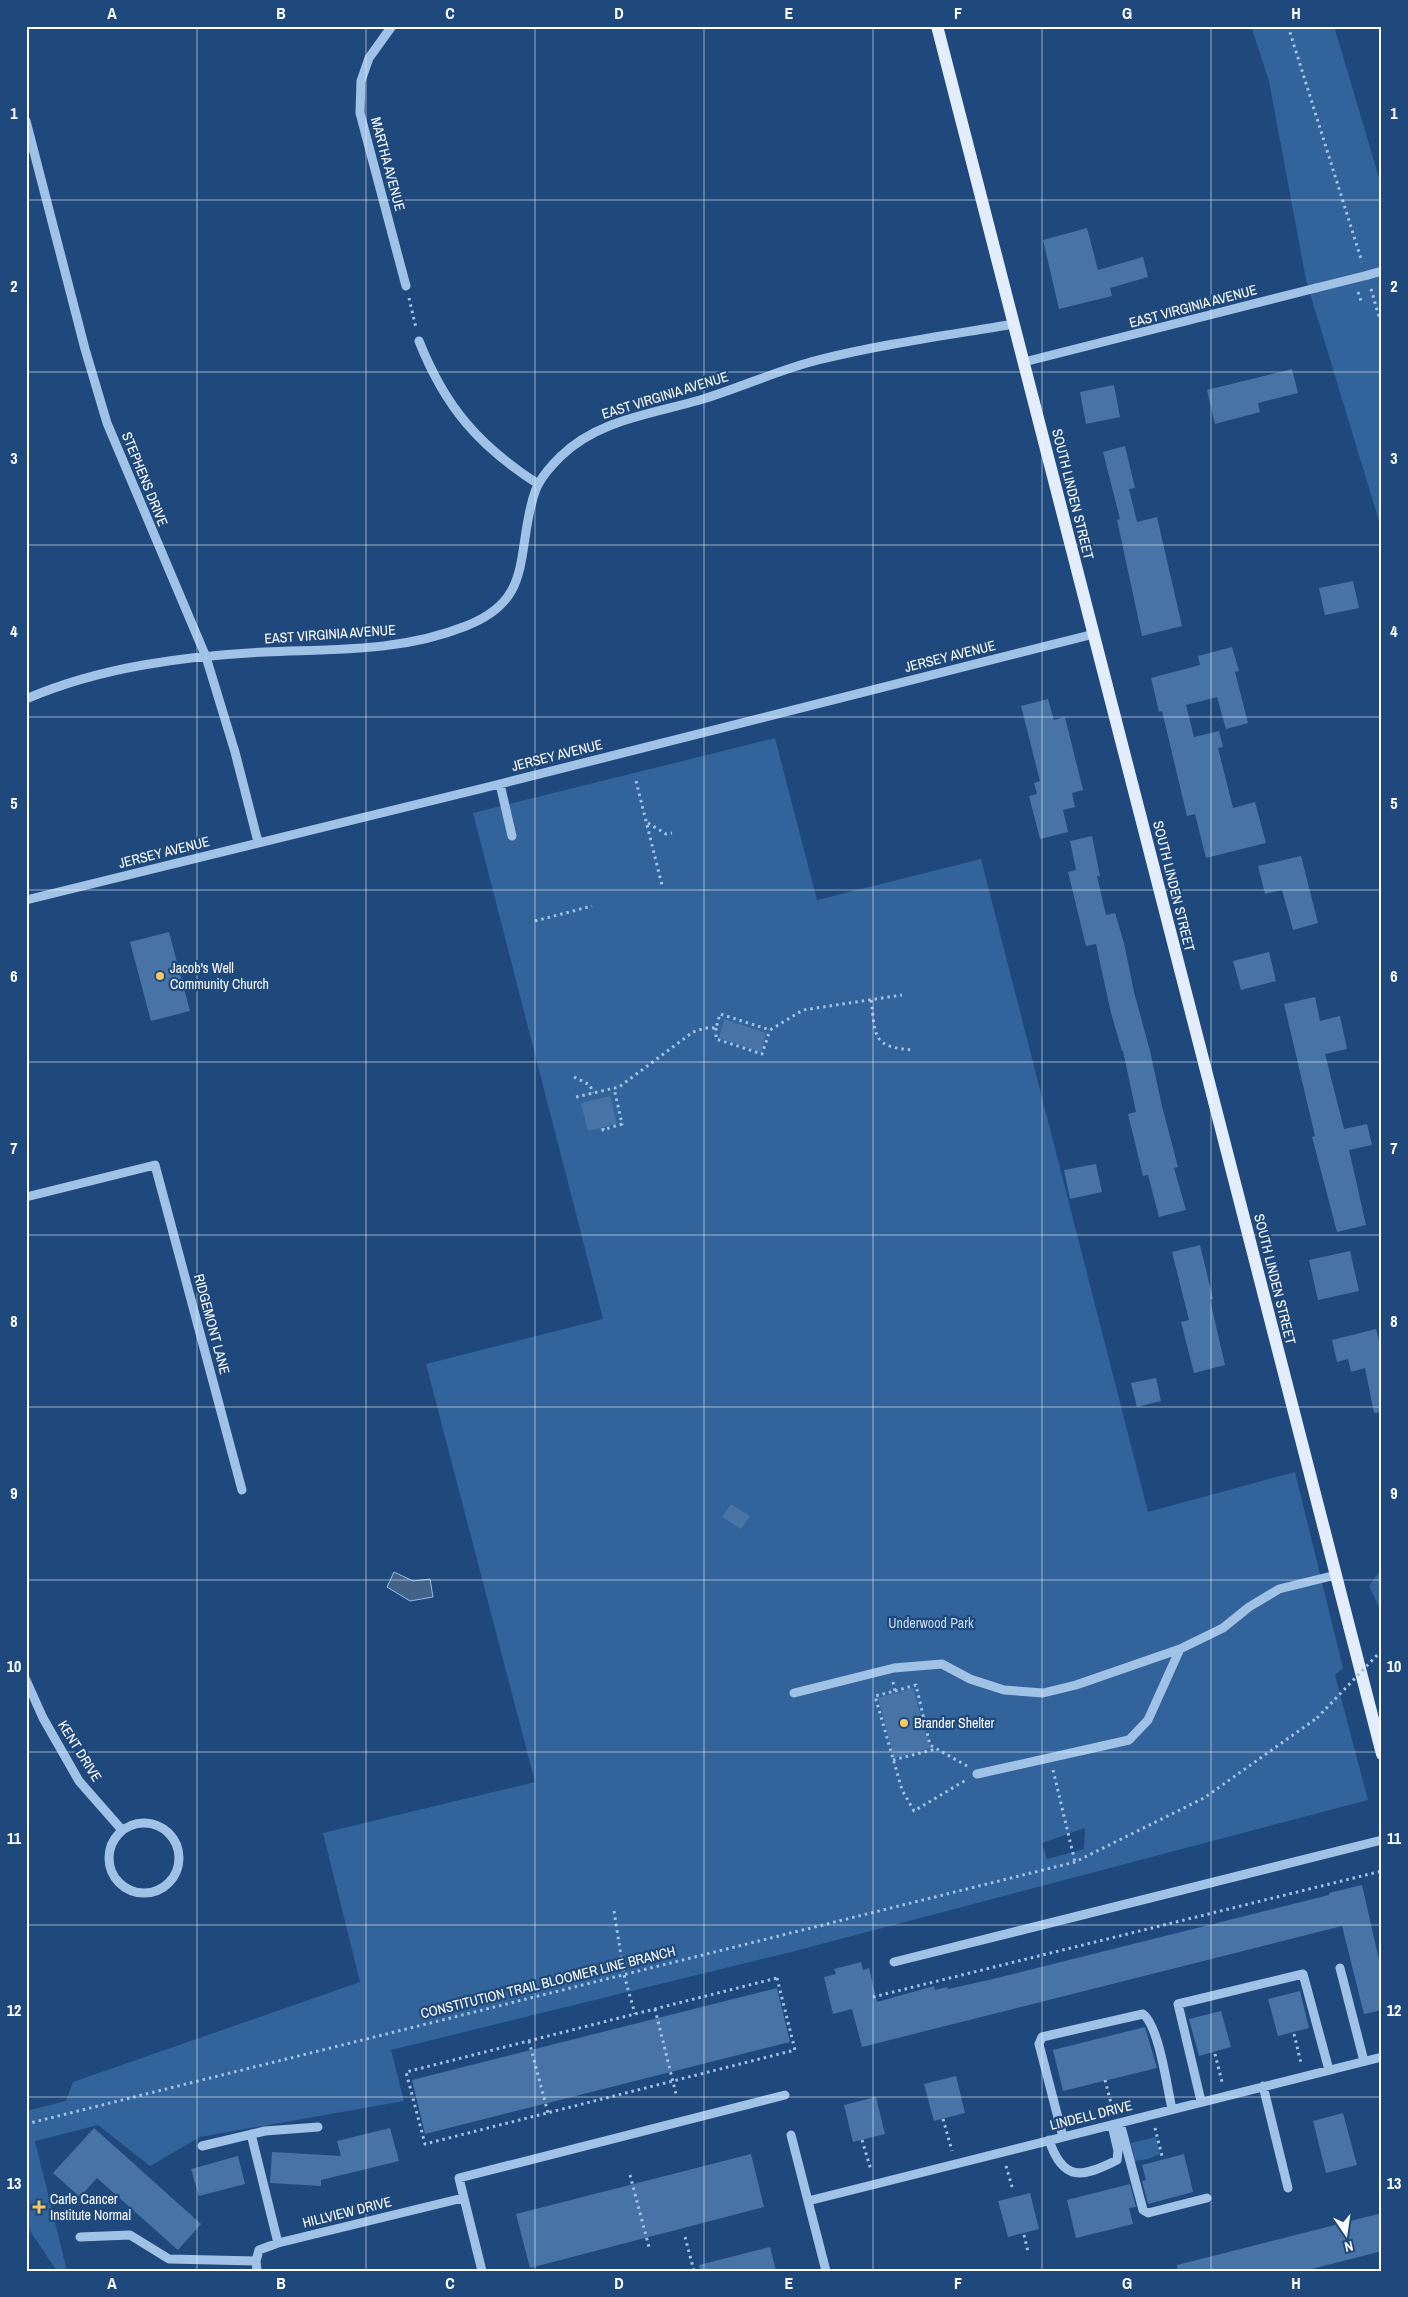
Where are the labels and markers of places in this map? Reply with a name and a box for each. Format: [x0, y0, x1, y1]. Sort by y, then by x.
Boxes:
place label: Jacob's Well Community Church [170, 959, 269, 993]
marker: Jacob's Well Community Church [154, 970, 166, 982]
place label: Brander Shelter [914, 1714, 995, 1732]
marker: Brander Shelter [898, 1717, 910, 1729]
place label: Carle Cancer Institute Normal [50, 2190, 131, 2224]
marker: Carle Cancer Institute Normal [32, 2200, 46, 2214]

